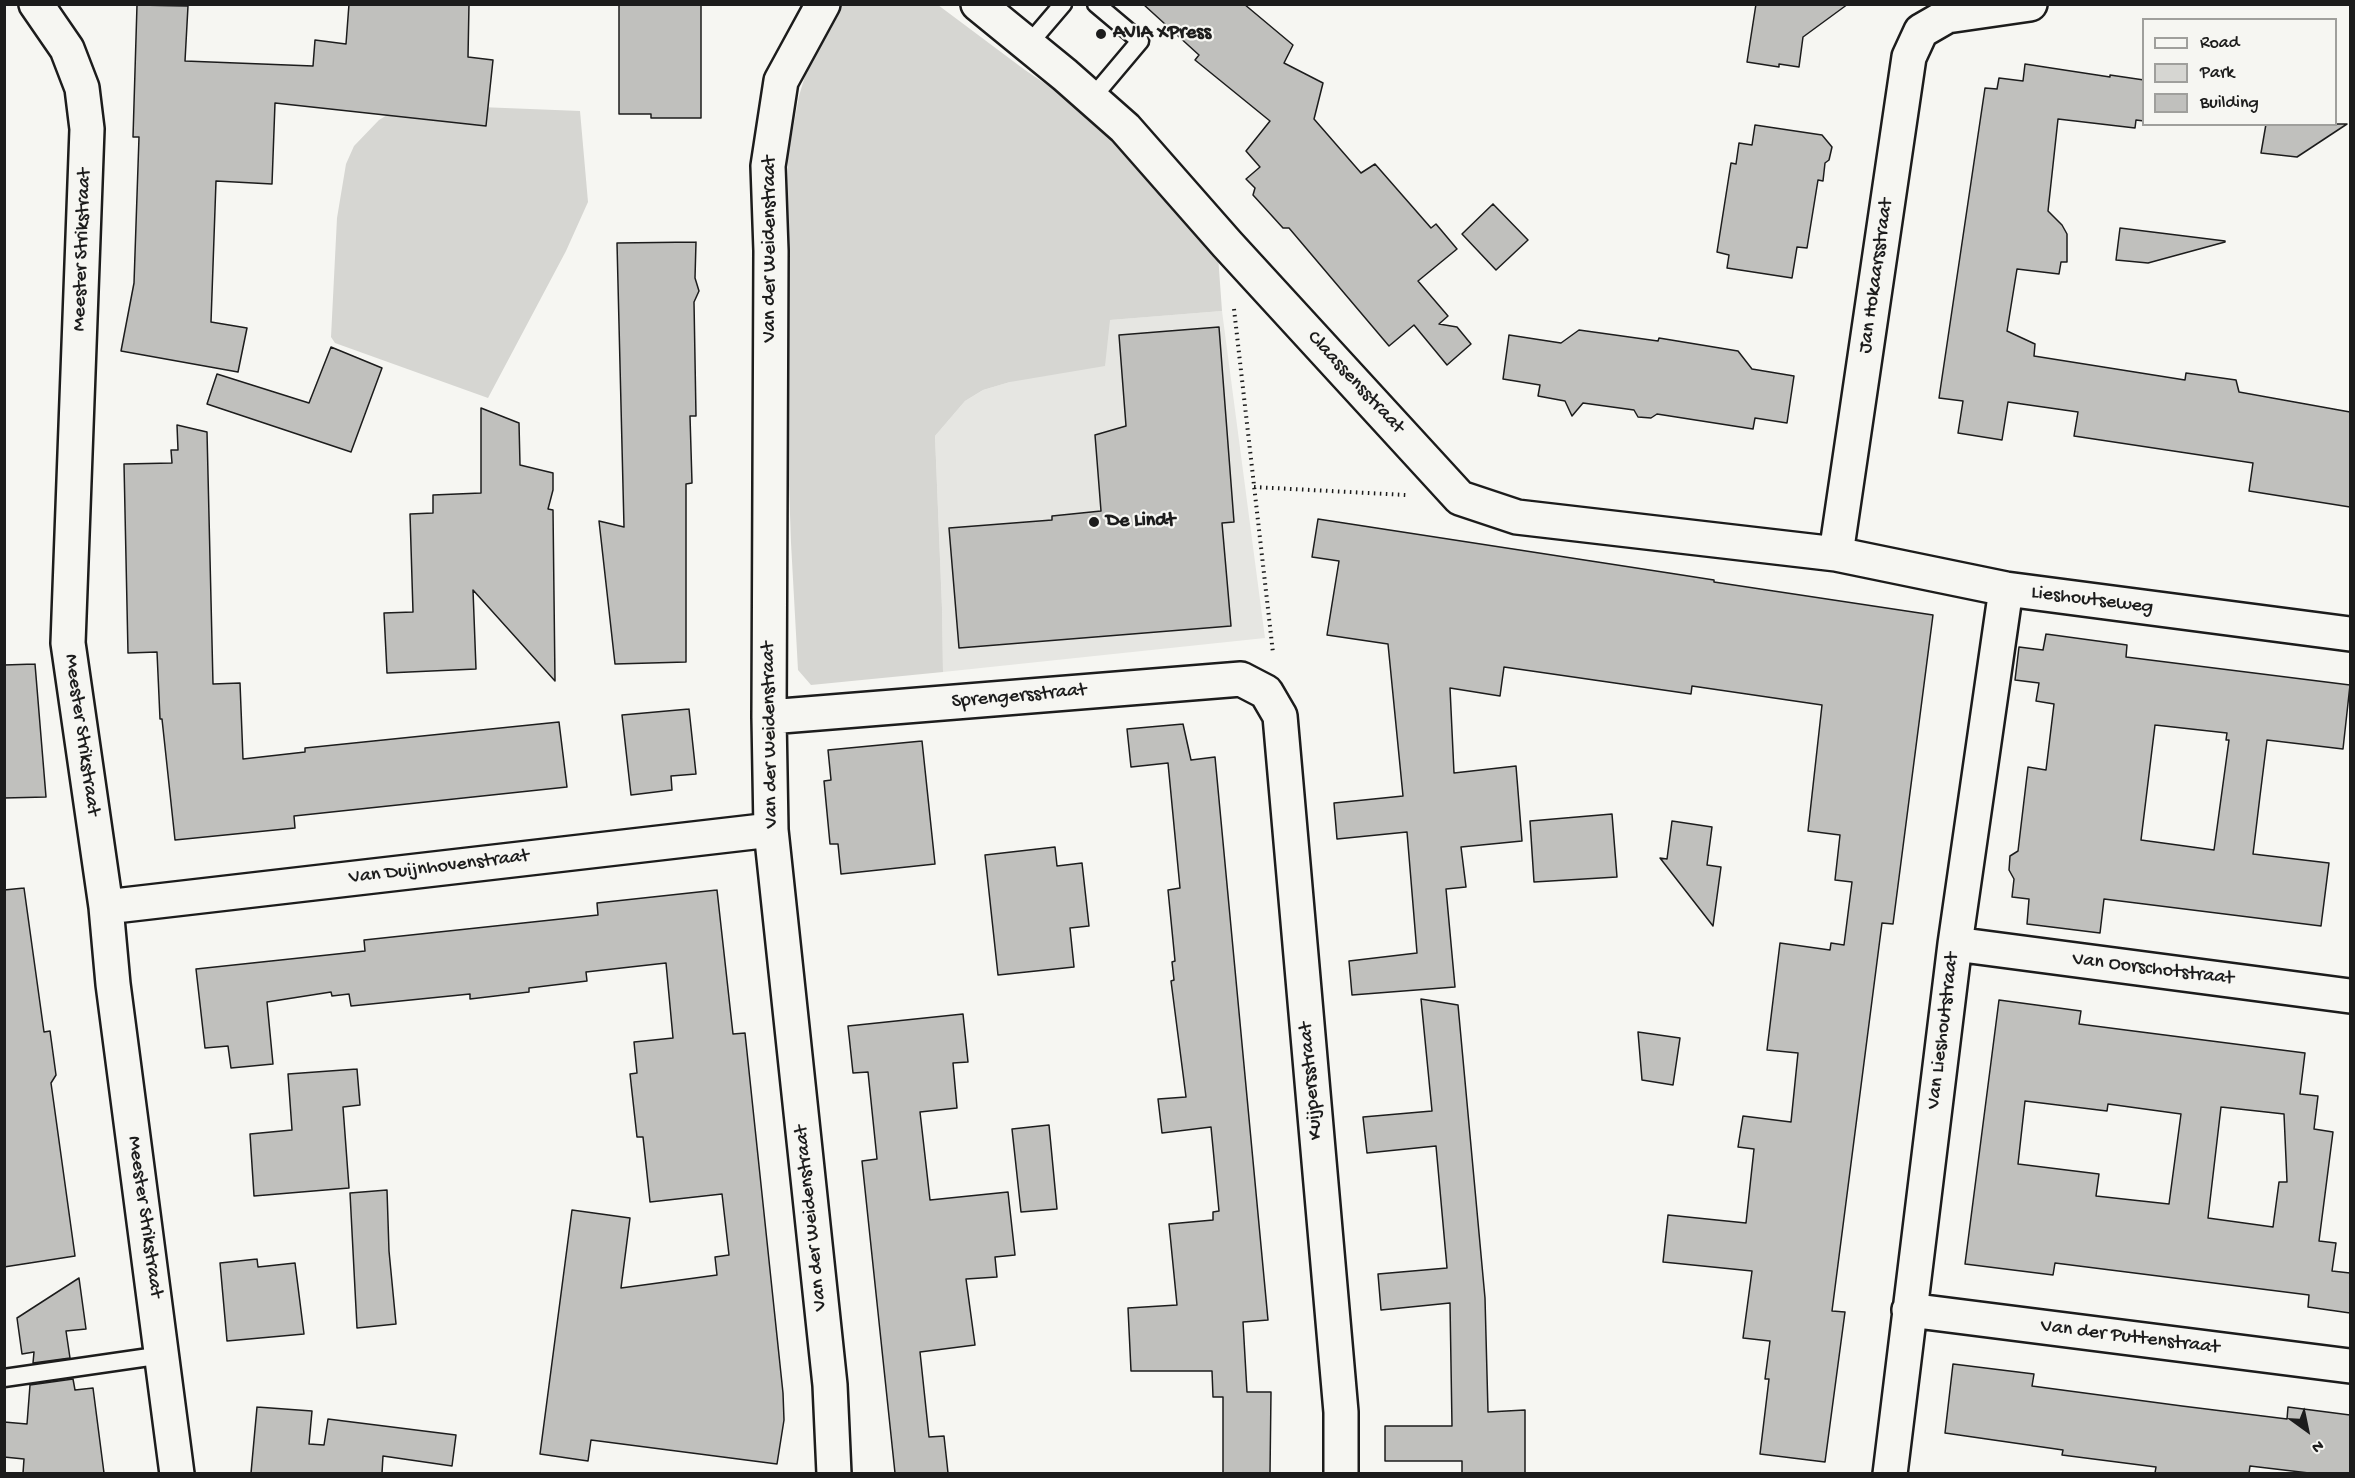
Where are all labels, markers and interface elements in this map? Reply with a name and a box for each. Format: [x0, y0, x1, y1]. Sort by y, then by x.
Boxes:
legend [2142, 18, 2337, 126]
place label: AVIA XPress [1113, 22, 1211, 46]
marker: AVIA XPress [1094, 27, 1108, 41]
text: Road [2200, 33, 2239, 54]
text: Park [2200, 63, 2234, 84]
text: Building [2200, 93, 2259, 114]
street label: Van der Weidenstraat [759, 156, 783, 342]
street label: Meester Strikstraat [68, 168, 98, 332]
street label: Jan Hokaarsstraat [1854, 197, 1900, 355]
street label: Claassensstraat [1301, 326, 1409, 440]
place label: De Lindt [1106, 510, 1175, 534]
marker: De Lindt [1087, 515, 1101, 529]
street label: Lieshoutseweg [2030, 582, 2154, 620]
street label: Van der Weidenstraat [757, 642, 785, 828]
street label: Meester Strikstraat [58, 653, 104, 817]
street label: Sprengersstraat [951, 679, 1087, 715]
street label: Van Duijnhovenstraat [348, 845, 530, 891]
street label: Van Oorschotstraat [2071, 948, 2235, 992]
street label: Van Lieshoutstraat [1922, 951, 1966, 1111]
street label: Kuijpersstraat [1295, 1021, 1329, 1141]
street label: Van der Weidenstraat [790, 1124, 834, 1312]
street label: Meester Strikstraat [121, 1135, 167, 1299]
street label: Van der Puttenstraat [2039, 1315, 2221, 1361]
north arrow [2277, 1400, 2337, 1460]
text: N [2308, 1435, 2327, 1456]

